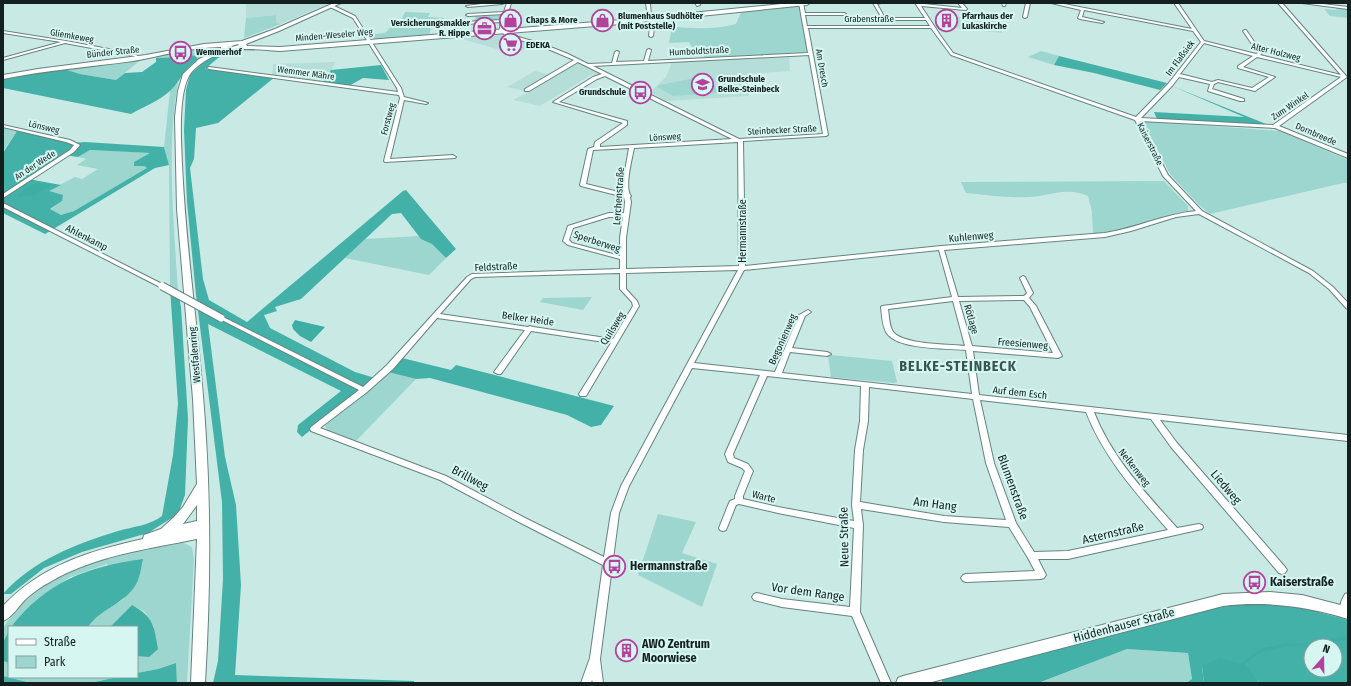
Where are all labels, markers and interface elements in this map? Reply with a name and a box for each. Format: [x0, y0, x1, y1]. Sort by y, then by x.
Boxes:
shop icon: Chaps & More [497, 7, 523, 33]
shop icon: Blumenhaus Sudhölter (mit Poststelle) [590, 8, 616, 34]
building icon: Pfarrhaus der Lukaskirche [933, 8, 959, 34]
place label: Blumenhaus Sudhölter (mit Poststelle) [618, 11, 704, 31]
place label: Pfarrhaus der Lukaskirche [962, 11, 1014, 31]
street label: Grabenstraße [844, 14, 894, 24]
office icon: Versicherungsmakler R. Hippe [472, 15, 498, 41]
place label: Chaps & More [526, 15, 578, 25]
place label: Versicherungsmakler R. Hippe [390, 18, 471, 38]
street label: Gliemkeweg [49, 27, 95, 45]
street label: Minden-Weseler Weg [295, 27, 374, 43]
supermarket icon: EDEKA [498, 32, 524, 58]
street label: Im Flaßsiek [1164, 38, 1197, 78]
bus stop icon: Wemmerhof [168, 39, 194, 65]
place label: EDEKA [526, 40, 550, 50]
street label: Alter Holzweg [1250, 41, 1302, 63]
street label: Bünder Straße [86, 44, 140, 60]
street label: Humboldtstraße [669, 44, 730, 58]
place label: Wemmerhof [196, 47, 243, 57]
street label: Am Dresch [814, 48, 830, 88]
street label: Wemmer Mähre [277, 64, 336, 82]
school or university icon: Grundschule Belke-Steinbeck [690, 71, 716, 97]
place label: Grundschule Belke-Steinbeck [718, 74, 780, 94]
bus stop icon: Grundschule [628, 79, 654, 105]
place label: Grundschule [579, 87, 626, 97]
street label: Zum Winkel [1270, 90, 1311, 122]
street label: Forstweg [379, 101, 397, 136]
street label: Lönsweg [27, 119, 61, 136]
street label: Kaiserstraße [1135, 121, 1165, 167]
street label: Dornbreede [1294, 121, 1339, 147]
street label: Steinbecker Straße [747, 123, 818, 137]
street label: Lönsweg [649, 131, 682, 143]
street label: An der Wede [13, 148, 58, 182]
street label: Lerchenstraße [611, 167, 627, 225]
street label: Hermannstraße [737, 199, 749, 263]
street label: Ahlenkamp [63, 222, 110, 254]
street label: Sperberweg [572, 229, 622, 255]
street label: Kuhlenweg [948, 229, 994, 245]
street label: Feldstraße [474, 260, 518, 274]
street label: Rötlage [961, 303, 981, 336]
street label: Belker Heide [501, 309, 555, 329]
street label: Quilsweg [598, 309, 628, 347]
street label: Begonienweg [766, 312, 800, 367]
street label: Westfalenring [187, 326, 203, 383]
street label: Freesienweg [997, 336, 1049, 352]
district label: BELKE-STEINBECK [899, 358, 1017, 375]
street label: Auf dem Esch [992, 384, 1048, 402]
street label: Nelkenweg [1116, 446, 1153, 489]
street label: Blumenstraße [995, 452, 1031, 522]
street label: Brillweg [449, 463, 491, 494]
street label: Liedweg [1208, 467, 1244, 507]
street label: Warte [751, 488, 777, 506]
street label: Am Hang [913, 494, 958, 514]
street label: Neue Straße [836, 507, 852, 567]
street label: Asternstraße [1081, 519, 1145, 547]
bus stop icon: Hermannstraße [601, 553, 627, 579]
place label: Hermannstraße [630, 559, 708, 573]
bus stop icon: Kaiserstraße [1242, 569, 1268, 595]
place label: Kaiserstraße [1270, 575, 1334, 589]
street label: Vor dem Range [771, 580, 845, 604]
street label: Hiddenhauser Straße [1072, 605, 1176, 645]
legend [8, 626, 138, 678]
text: Straße [44, 635, 76, 649]
place label: AWO Zentrum Moorwiese [641, 637, 710, 665]
building icon: AWO Zentrum Moorwiese [614, 638, 640, 664]
north arrow [1303, 638, 1343, 678]
text: N [1321, 642, 1332, 656]
text: Park [44, 655, 66, 669]

